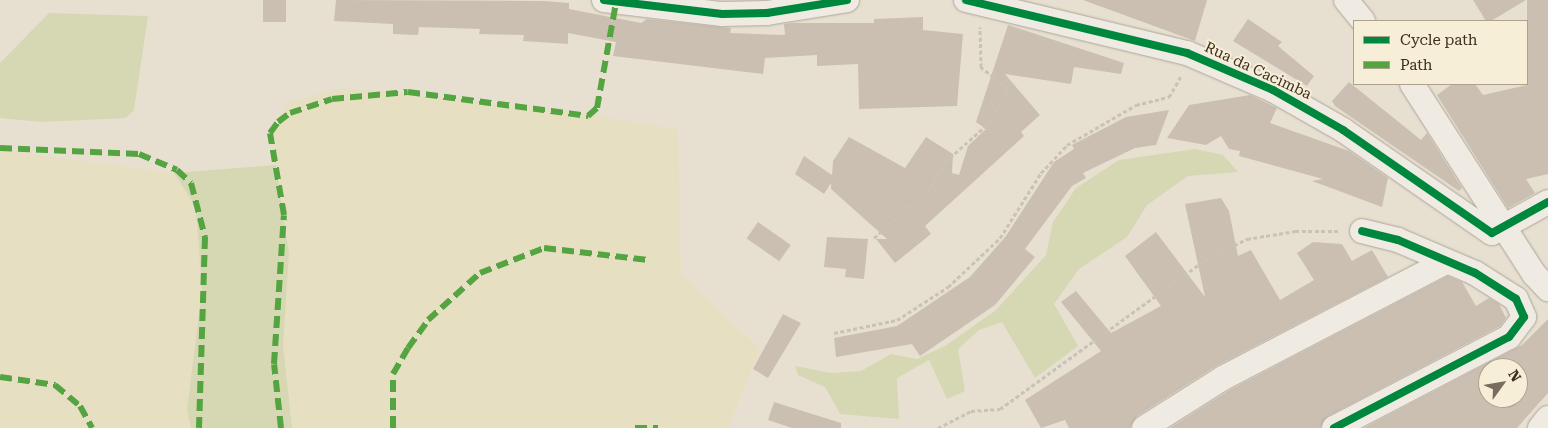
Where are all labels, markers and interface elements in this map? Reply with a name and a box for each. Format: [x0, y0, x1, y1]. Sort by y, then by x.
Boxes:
legend [1353, 20, 1528, 85]
text: Cycle path [1400, 31, 1477, 49]
street label: Rua da Cacimba [1202, 38, 1314, 104]
text: Path [1400, 56, 1433, 74]
north arrow [1478, 358, 1528, 408]
text: N [1505, 367, 1525, 384]

